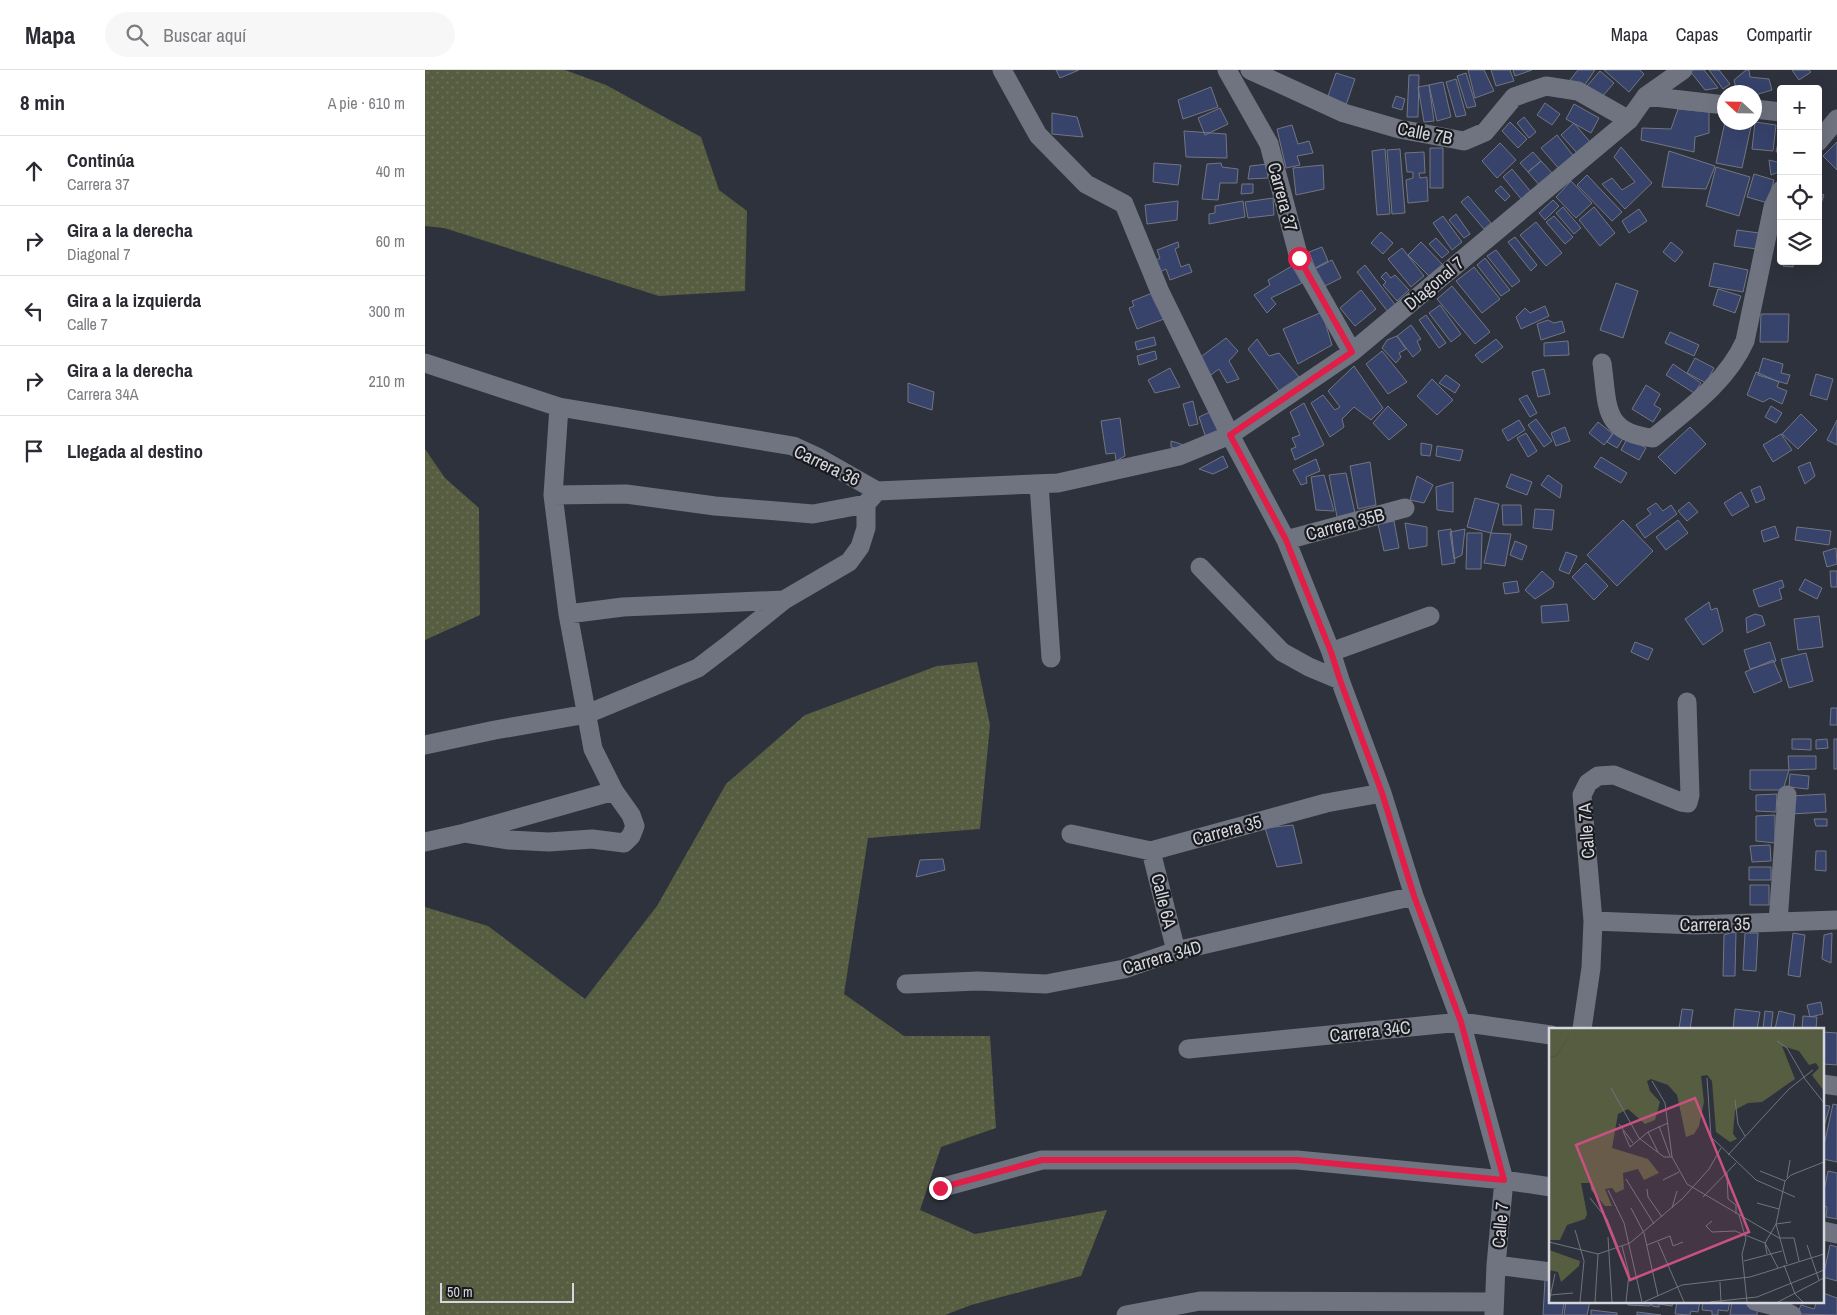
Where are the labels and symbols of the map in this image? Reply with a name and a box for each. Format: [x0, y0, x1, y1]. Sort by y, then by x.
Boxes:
north arrow [1717, 85, 1762, 130]
street label: Calle 7B [1395, 115, 1455, 151]
street label: Carrera 37 [1262, 160, 1304, 234]
route start [1288, 247, 1311, 270]
street label: Diagonal 7 [1399, 250, 1469, 316]
street label: Carrera 36 [790, 438, 864, 492]
street label: Carrera 35B [1303, 501, 1387, 546]
street label: Calle 7A [1572, 802, 1600, 860]
street label: Carrera 35 [1190, 809, 1264, 851]
street label: Calle 6A [1145, 871, 1183, 931]
street label: Carrera 35 [1680, 911, 1750, 937]
street label: Carrera 34D [1120, 934, 1204, 980]
street label: Carrera 34C [1328, 1014, 1412, 1048]
inset map [1549, 1028, 1825, 1302]
route end [929, 1177, 952, 1200]
street label: Calle 7 [1486, 1201, 1514, 1249]
scale bar [440, 1280, 574, 1303]

